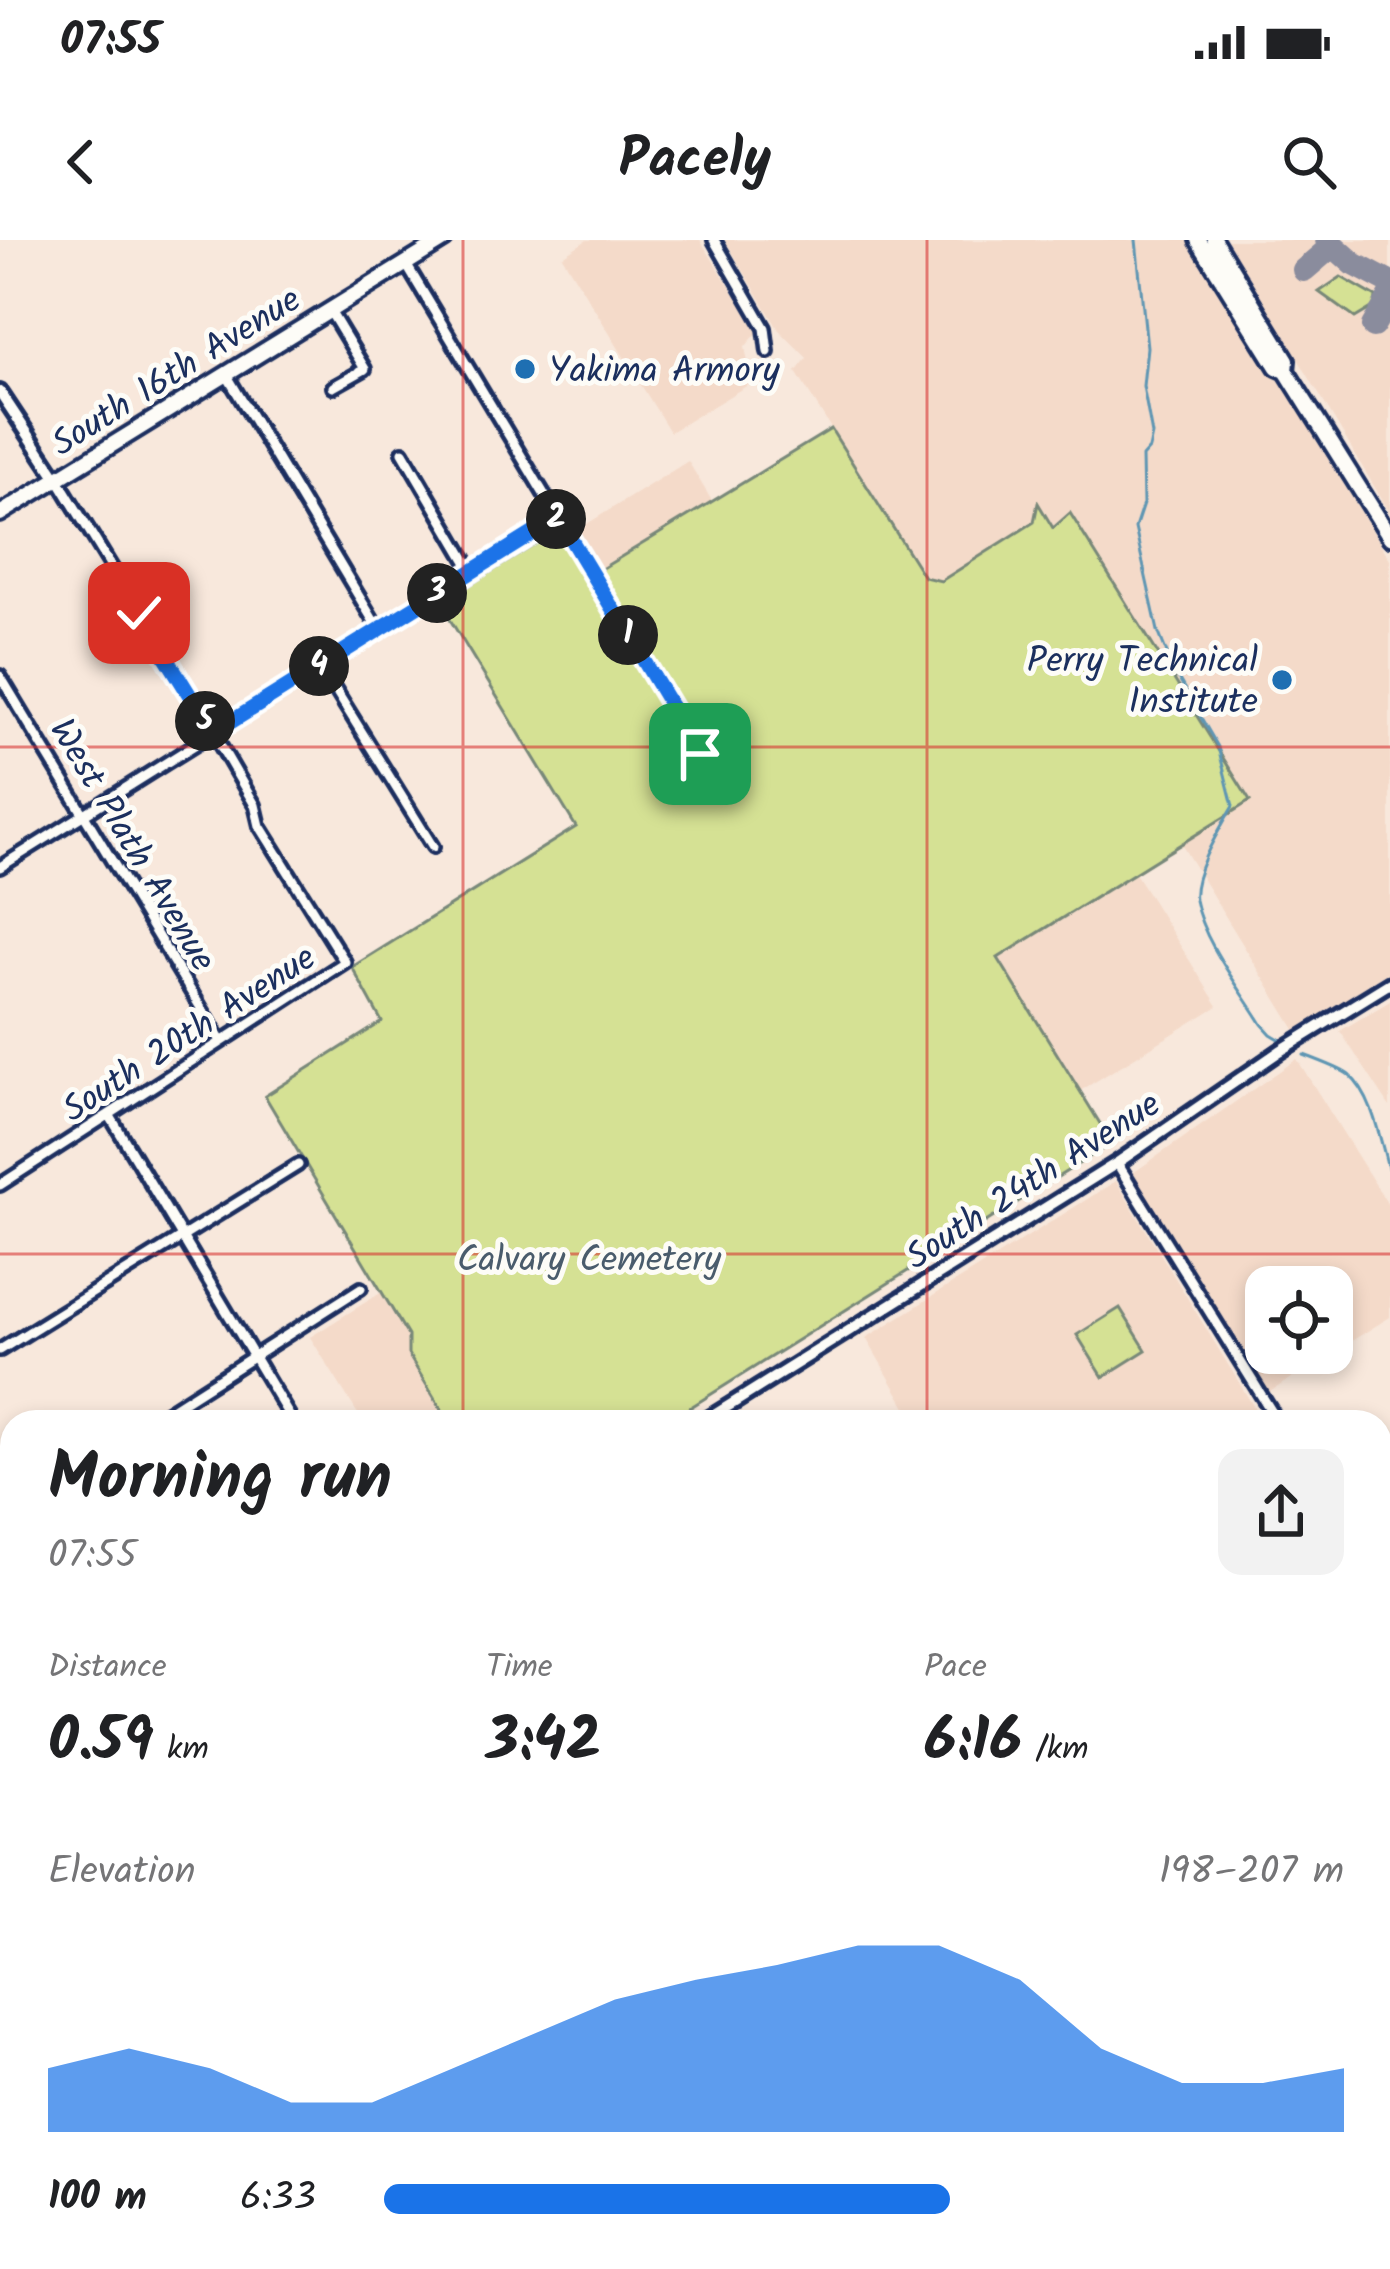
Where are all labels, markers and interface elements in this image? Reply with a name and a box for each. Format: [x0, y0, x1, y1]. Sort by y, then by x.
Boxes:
text: 07:55 [60, 6, 161, 78]
text: Pacely [619, 119, 771, 205]
icon: back [48, 129, 114, 195]
icon: search [1276, 129, 1342, 195]
street label: South 16th Avenue [41, 273, 313, 473]
place label: Yakima Armory [549, 344, 781, 401]
marker: Yakima Armory [512, 356, 538, 382]
pin: 2 [526, 489, 586, 549]
text: 2 [546, 492, 566, 545]
pin [88, 562, 190, 664]
pin: 3 [407, 563, 467, 623]
text: 3 [428, 566, 446, 619]
icon: check [106, 580, 172, 646]
pin: 1 [598, 605, 658, 665]
text: 1 [623, 608, 633, 661]
place label: Perry Technical Institute [1027, 634, 1258, 732]
pin: 4 [289, 636, 349, 696]
text: 4 [310, 639, 328, 692]
marker: Perry Technical Institute [1269, 667, 1295, 693]
pin: 5 [175, 691, 235, 751]
text: 5 [197, 694, 213, 747]
pin [649, 703, 751, 805]
street label: West Plath Avenue [33, 708, 229, 983]
icon: arrive [667, 721, 733, 787]
street label: South 20th Avenue [52, 931, 328, 1139]
street label: South 24th Avenue [895, 1078, 1173, 1286]
park label: Calvary Cemetery [457, 1233, 722, 1290]
map controls [1245, 1266, 1353, 1374]
button: locate [1245, 1266, 1353, 1374]
text: Morning run [48, 1428, 392, 1533]
button: share [1218, 1449, 1344, 1575]
text: 07:55 [48, 1526, 137, 1588]
text: Distance [48, 1642, 167, 1695]
text: Time [486, 1642, 553, 1695]
text: Pace [924, 1642, 987, 1695]
text: 0.59 [48, 1695, 154, 1791]
text: 3:42 [486, 1695, 601, 1791]
text: 6:16 [924, 1695, 1022, 1791]
text: km [154, 1724, 209, 1777]
text: /km [1022, 1724, 1089, 1777]
text: Elevation [48, 1842, 196, 1904]
text: 198–207 m [1159, 1842, 1344, 1904]
text: 100 m [48, 2168, 147, 2230]
text: 6:33 [240, 2168, 316, 2230]

